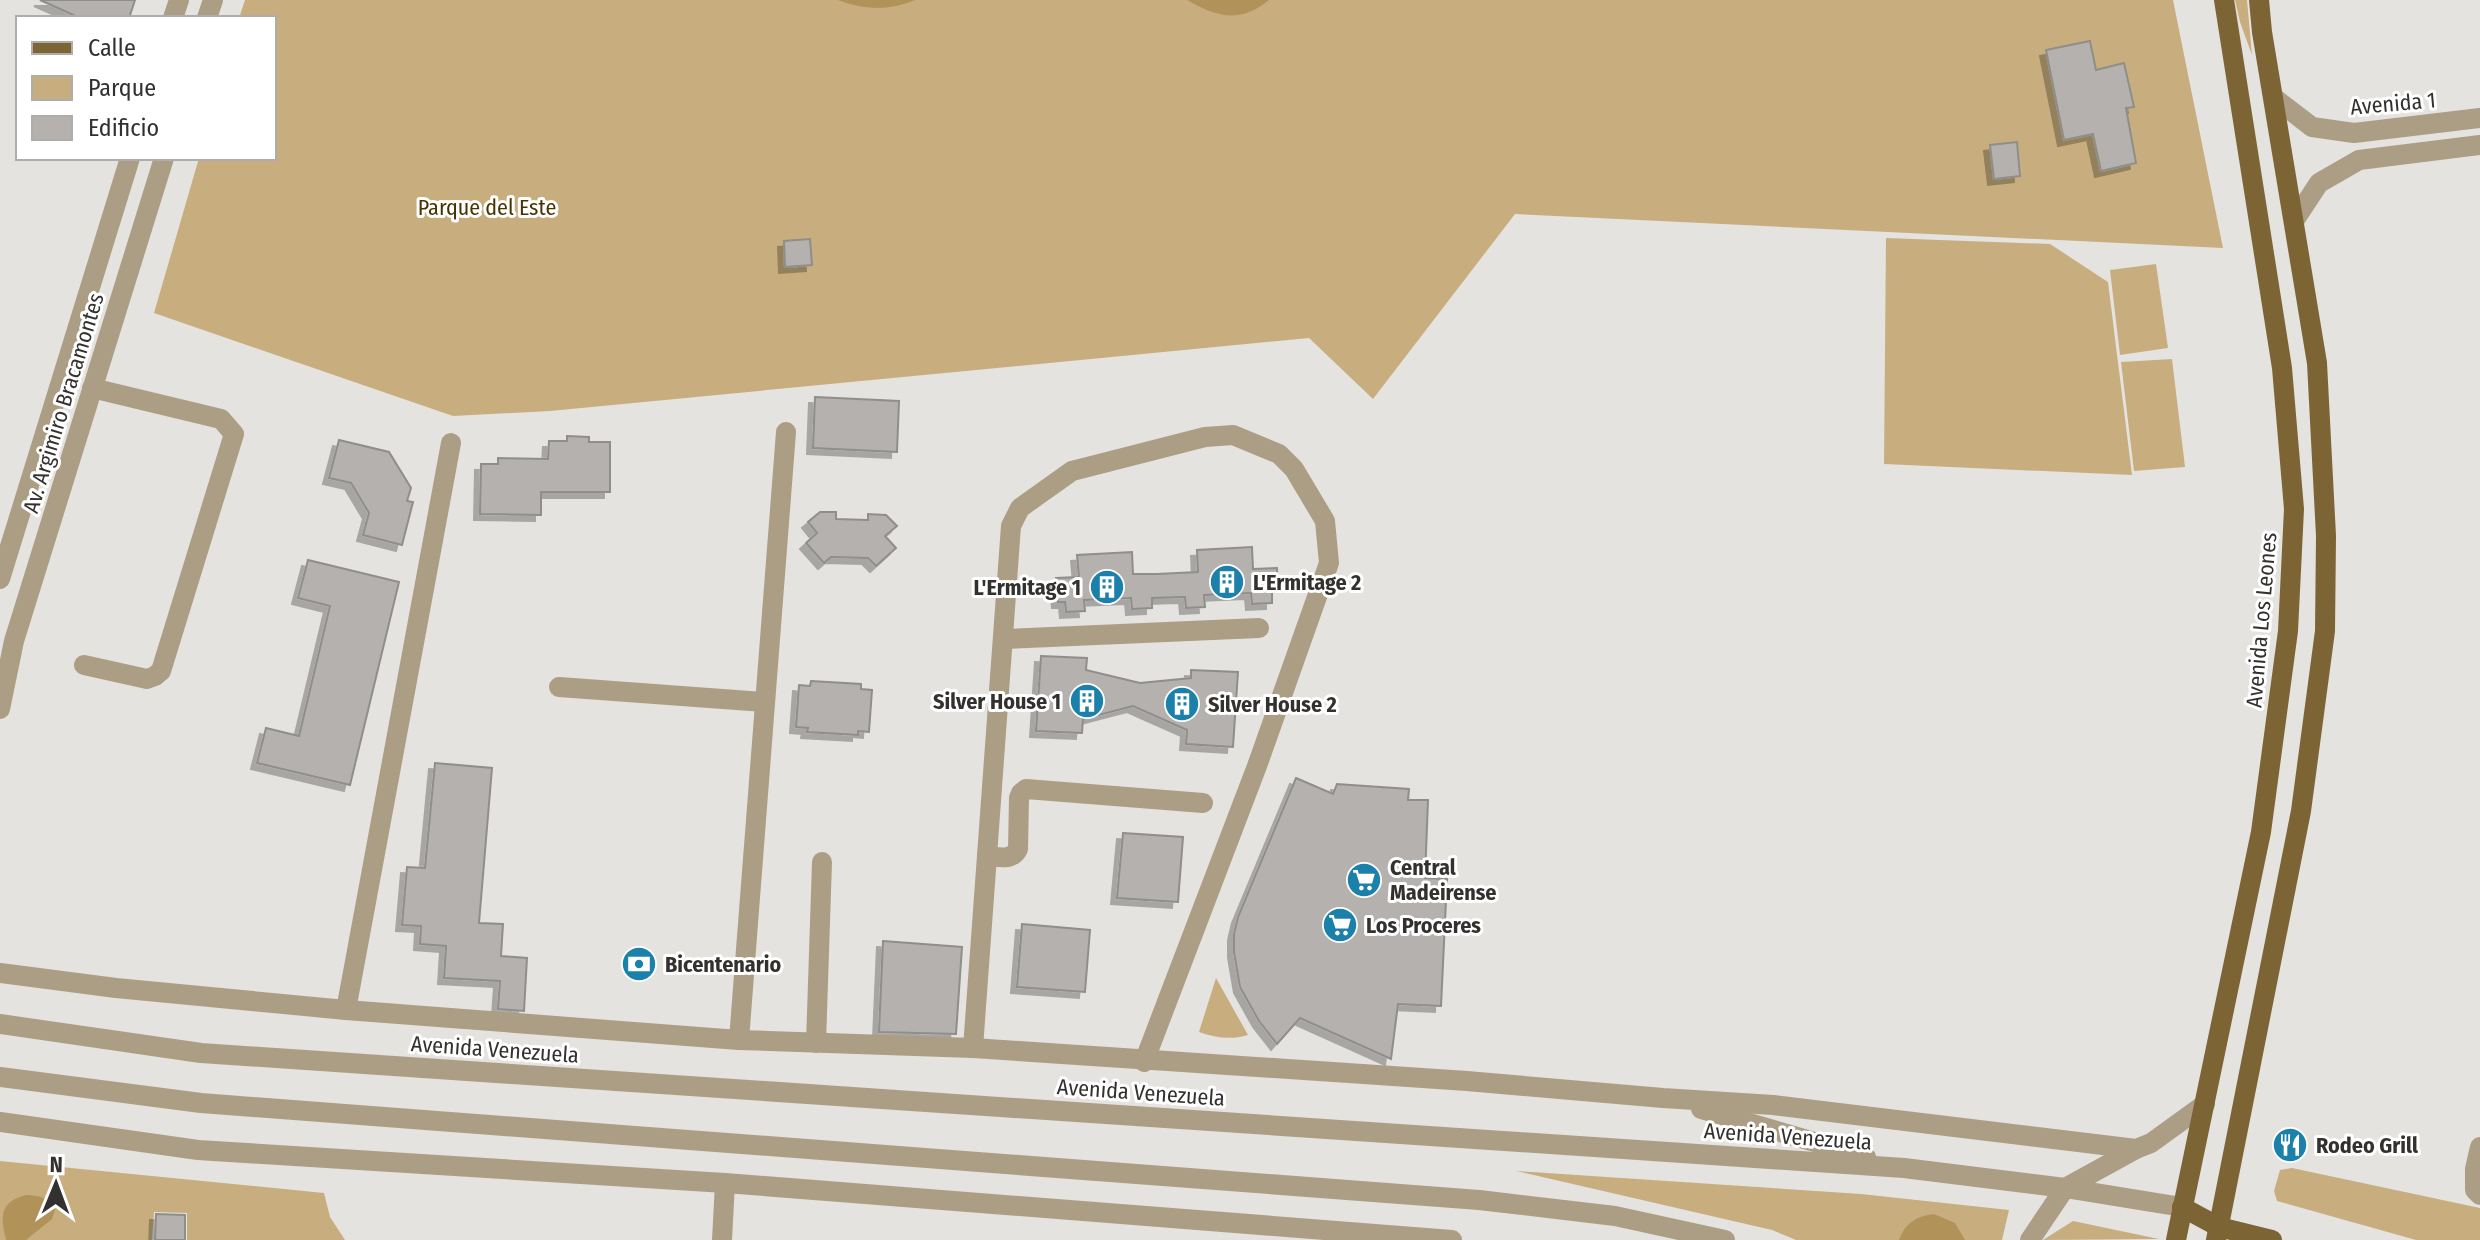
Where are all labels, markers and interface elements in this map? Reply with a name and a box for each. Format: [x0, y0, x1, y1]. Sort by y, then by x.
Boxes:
legend [16, 16, 276, 160]
text: Calle [88, 34, 136, 62]
text: Parque [88, 74, 156, 102]
street label: Avenida 1 [2349, 86, 2437, 121]
text: Edificio [88, 114, 159, 142]
park label: Parque del Este [418, 194, 556, 221]
street label: Av. Argimiro Bracamontes [17, 290, 110, 516]
street label: Avenida Los Leones [2240, 531, 2283, 709]
building icon: L'Ermitage 2 [1208, 563, 1246, 601]
building icon: L'Ermitage 1 [1088, 568, 1126, 606]
place label: L'Ermitage 2 [1253, 569, 1361, 596]
place label: L'Ermitage 1 [974, 574, 1081, 601]
building icon: Silver House 1 [1068, 682, 1106, 720]
building icon: Silver House 2 [1163, 685, 1201, 723]
place label: Silver House 1 [933, 688, 1061, 715]
place label: Silver House 2 [1208, 691, 1337, 718]
place label: Central Madeirense [1390, 854, 1497, 906]
supermarket icon: Central Madeirense [1345, 861, 1383, 899]
supermarket icon: Los Proceres [1321, 906, 1359, 944]
place label: Los Proceres [1366, 912, 1481, 939]
bank icon: Bicentenario [620, 945, 658, 983]
place label: Bicentenario [665, 951, 782, 978]
street label: Avenida Venezuela [410, 1030, 580, 1069]
street label: Avenida Venezuela [1056, 1073, 1226, 1112]
street label: Avenida Venezuela [1703, 1117, 1873, 1156]
restaurant icon: Rodeo Grill [2271, 1126, 2309, 1164]
place label: Rodeo Grill [2316, 1132, 2419, 1159]
north arrow [16, 1144, 96, 1224]
text: N [50, 1151, 63, 1178]

